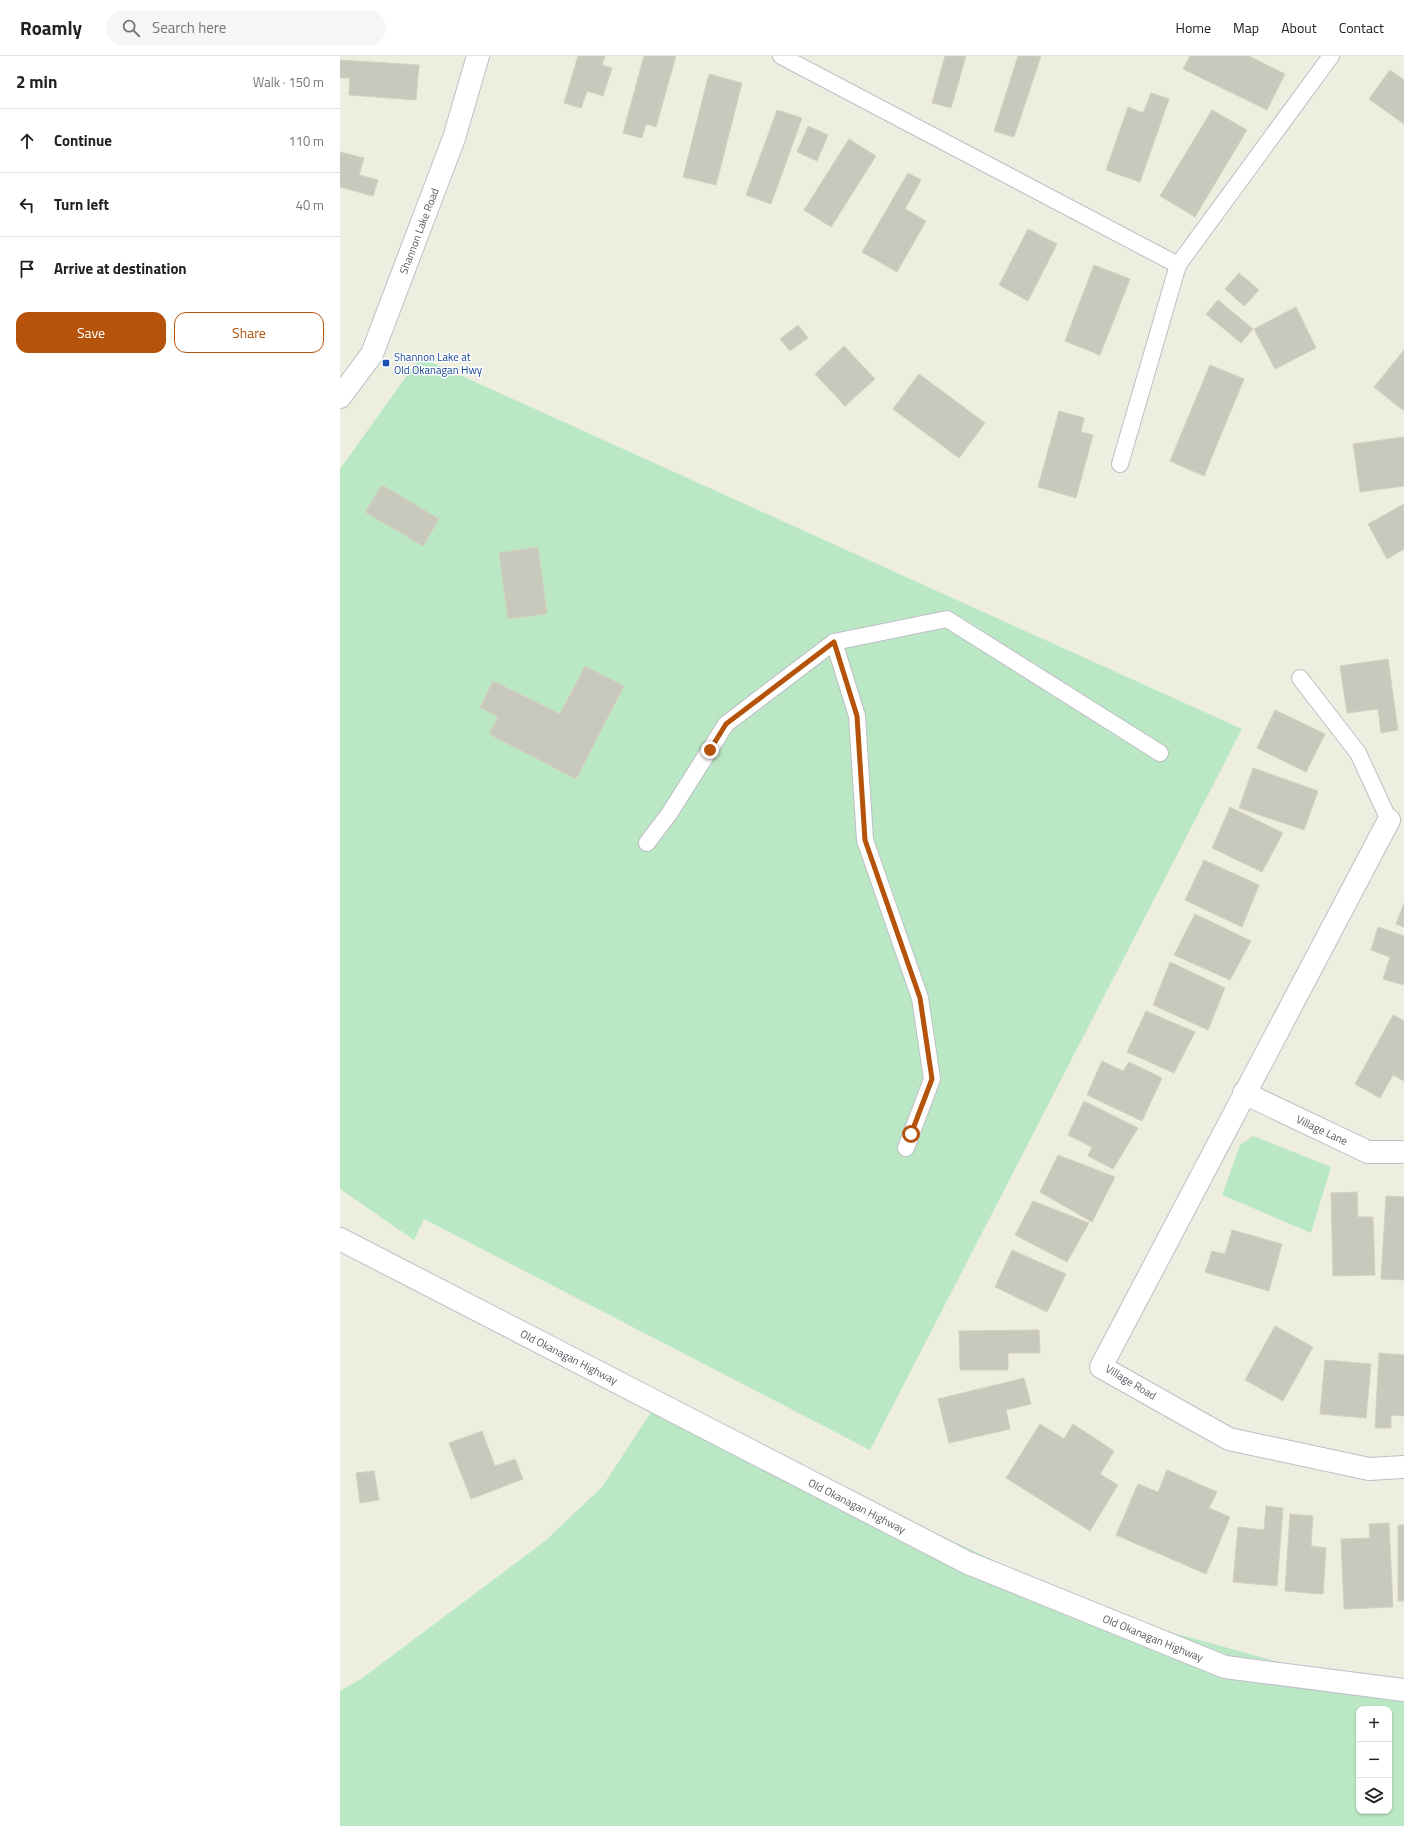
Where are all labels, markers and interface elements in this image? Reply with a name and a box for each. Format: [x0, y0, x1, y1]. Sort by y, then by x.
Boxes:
search box [106, 10, 386, 46]
text: Roamly [20, 13, 82, 42]
text: Search here [152, 16, 226, 39]
icon: search [120, 17, 142, 39]
text: Home [1176, 17, 1211, 38]
text: Map [1233, 17, 1259, 38]
text: About [1281, 17, 1317, 38]
text: Contact [1339, 17, 1384, 38]
text: 2 min [16, 69, 57, 95]
text: Walk · 150 m [253, 72, 324, 92]
text: Continue [54, 129, 112, 152]
icon: ahead [16, 130, 38, 152]
text: 110 m [288, 131, 324, 151]
street label: Shannon Lake Road [395, 185, 443, 276]
text: Turn left [54, 193, 109, 216]
icon: left [16, 194, 38, 216]
text: 40 m [296, 195, 324, 215]
text: Arrive at destination [54, 257, 187, 280]
icon: arrive [16, 258, 38, 280]
button: Save [16, 312, 166, 353]
button: Share [174, 312, 324, 353]
place label: Shannon Lake at Old Okanagan Hwy [394, 349, 483, 378]
marker: Shannon Lake at Old Okanagan Hwy [381, 358, 391, 368]
route end [701, 741, 719, 759]
street label: Village Lane [1294, 1111, 1351, 1149]
route start [902, 1125, 920, 1143]
street label: Old Okanagan Highway [518, 1325, 621, 1389]
street label: Village Road [1103, 1361, 1160, 1404]
street label: Old Okanagan Highway [806, 1474, 909, 1538]
street label: Old Okanagan Highway [1100, 1610, 1206, 1666]
map controls [1356, 1706, 1392, 1814]
button: + [1356, 1706, 1392, 1742]
button: − [1356, 1742, 1392, 1778]
button: layers [1356, 1778, 1392, 1814]

